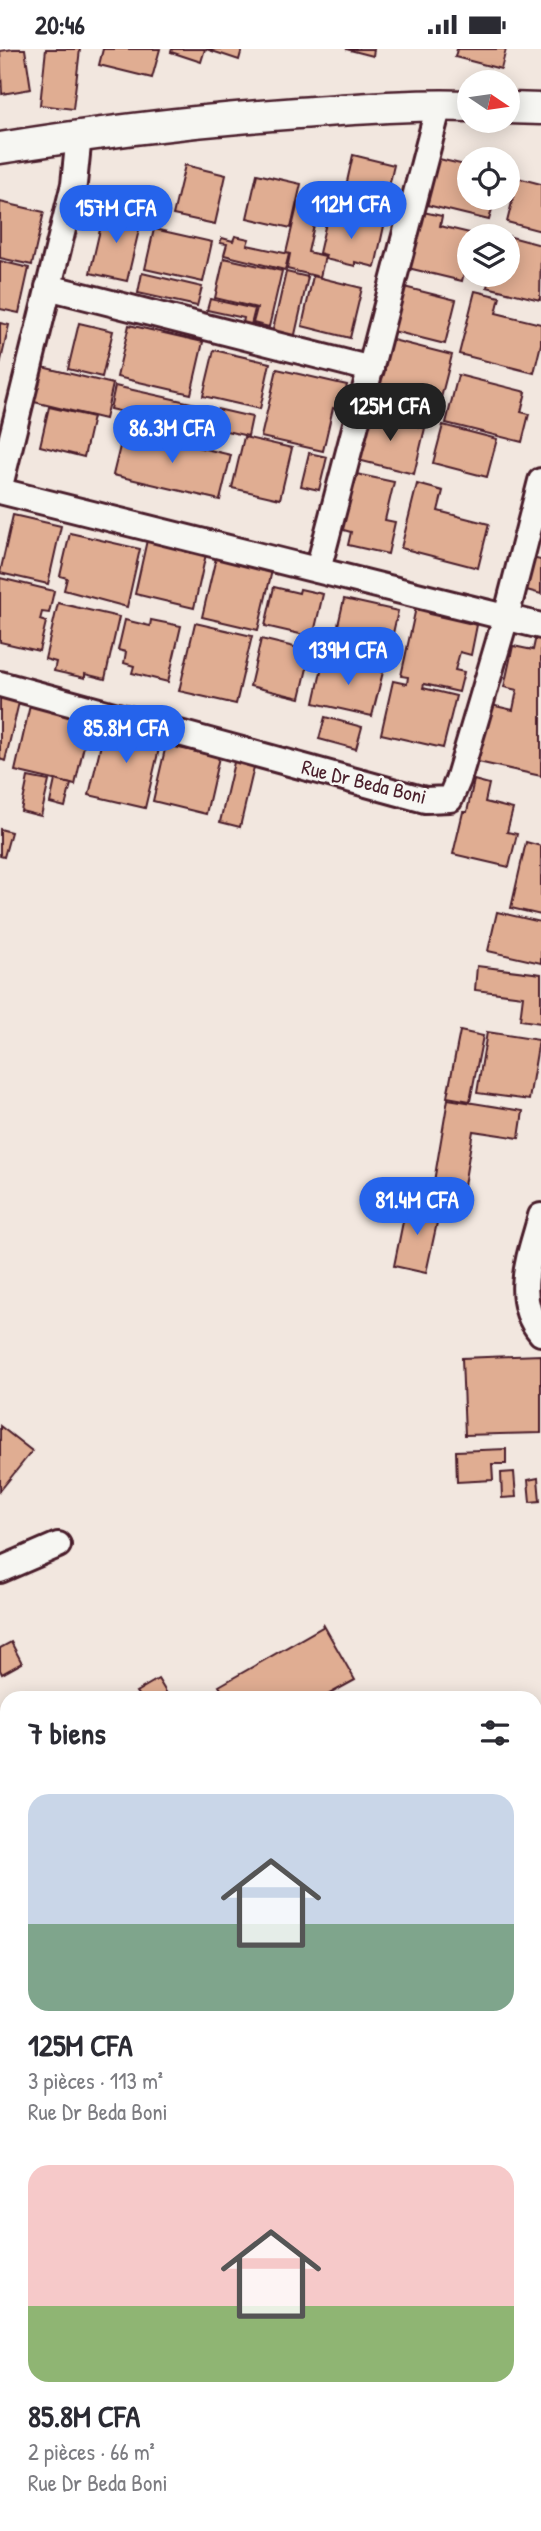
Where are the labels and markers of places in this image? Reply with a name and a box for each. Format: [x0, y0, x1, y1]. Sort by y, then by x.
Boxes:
pin: 112M CFA [279, 181, 423, 241]
pin: 157M CFA [44, 185, 188, 245]
pin: 125M CFA [318, 383, 462, 443]
pin: 86.3M CFA [92, 405, 252, 465]
pin: 139M CFA [276, 627, 420, 687]
pin: 85.8M CFA [46, 705, 206, 765]
pin: 81.4M CFA [337, 1177, 497, 1237]

